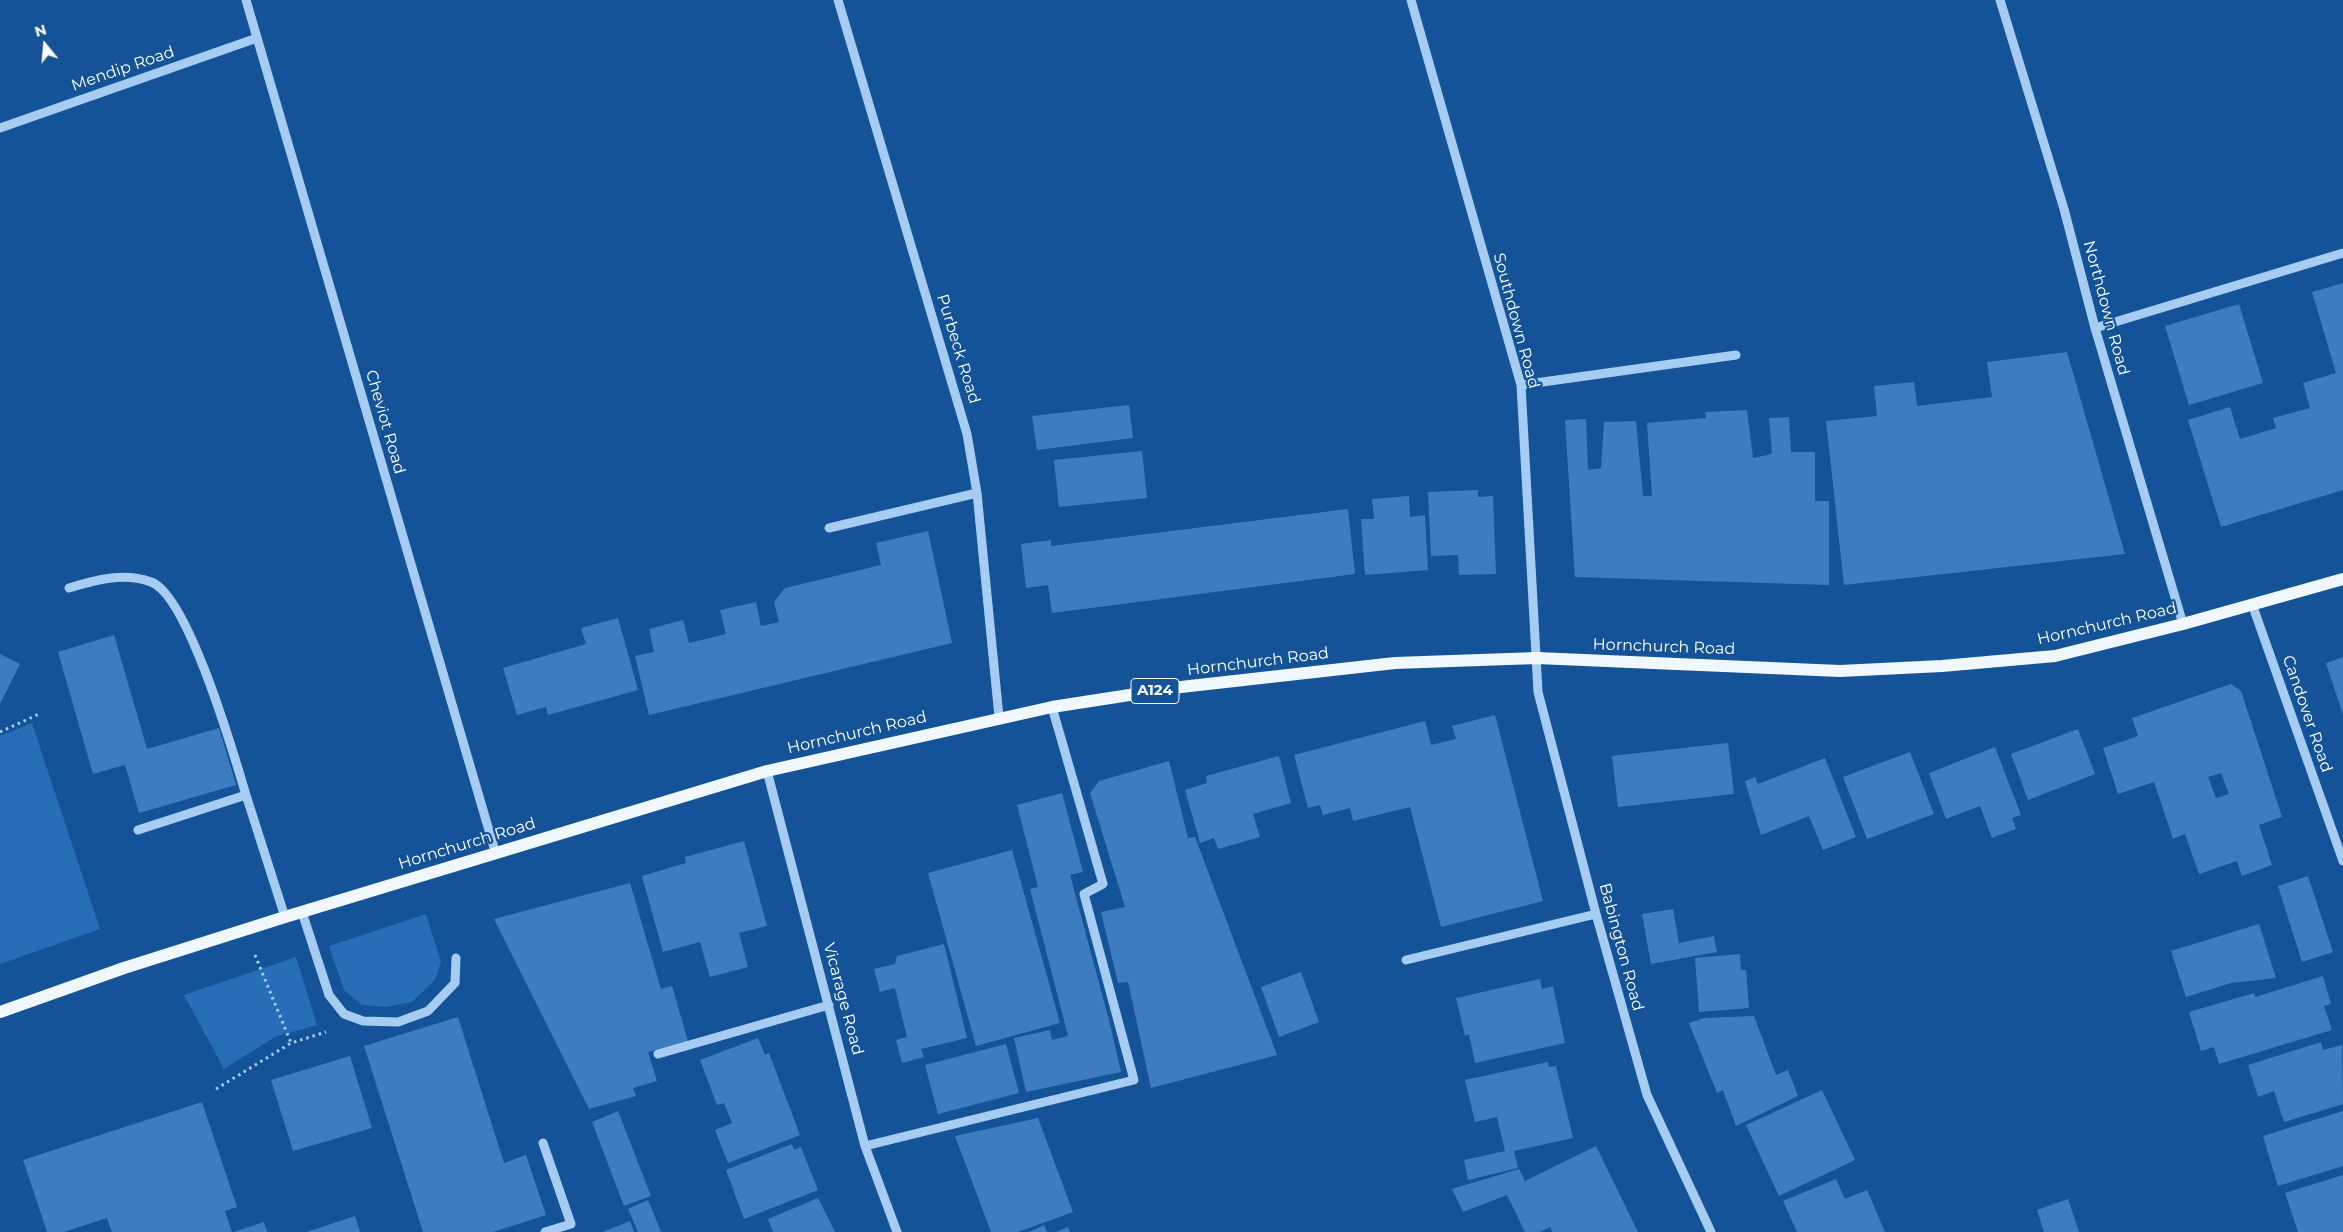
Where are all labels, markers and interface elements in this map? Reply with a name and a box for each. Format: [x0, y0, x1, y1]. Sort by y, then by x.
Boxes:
north arrow [20, 20, 70, 70]
text: N [33, 20, 49, 41]
street label: Mendip Road [69, 42, 177, 96]
street label: Northdown Road [2079, 239, 2133, 377]
street label: Southdown Road [1489, 251, 1543, 391]
street label: Purbeck Road [932, 292, 984, 406]
street label: Cheviot Road [361, 368, 409, 476]
street label: Hornchurch Road [2035, 599, 2179, 649]
street label: Hornchurch Road [1592, 635, 1736, 659]
street label: Hornchurch Road [1186, 644, 1330, 680]
street label: Candover Road [2278, 653, 2336, 775]
road number: A124 [1131, 678, 1179, 704]
street label: Hornchurch Road [785, 708, 929, 758]
street label: Hornchurch Road [396, 814, 538, 874]
street label: Babington Road [1595, 881, 1647, 1013]
street label: Vicarage Road [819, 941, 867, 1057]

